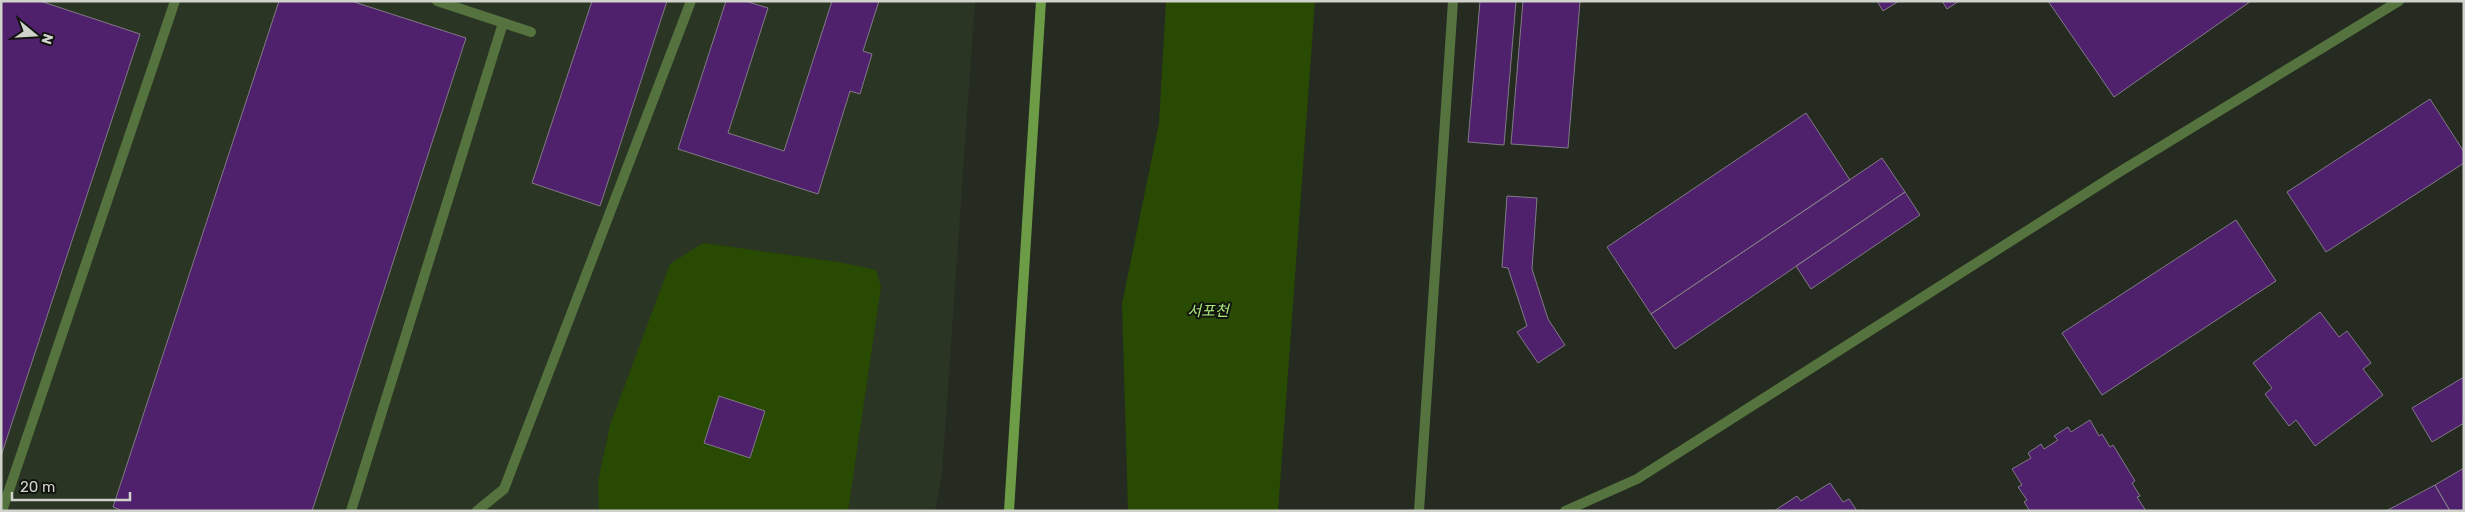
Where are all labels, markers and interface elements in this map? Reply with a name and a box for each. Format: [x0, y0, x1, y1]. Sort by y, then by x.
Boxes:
north arrow [10, 10, 60, 60]
text: N [37, 31, 57, 46]
water label: 서포천 [1187, 302, 1231, 320]
scale bar [12, 470, 130, 502]
text: 20 m [20, 478, 55, 496]

